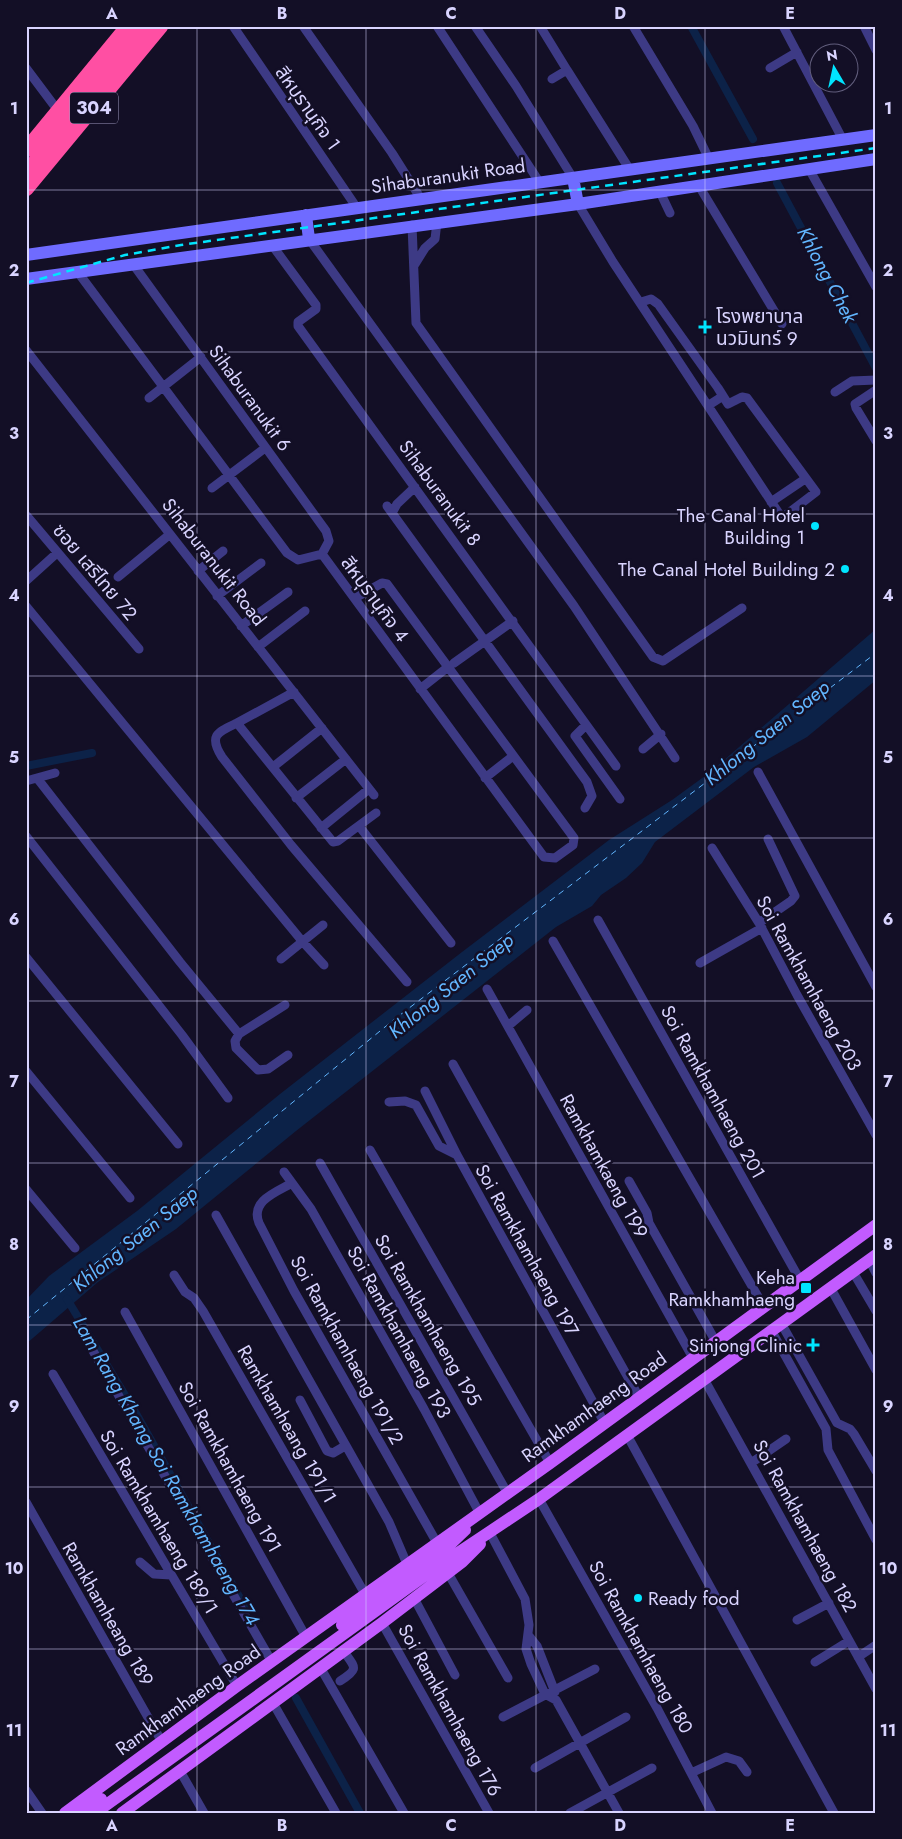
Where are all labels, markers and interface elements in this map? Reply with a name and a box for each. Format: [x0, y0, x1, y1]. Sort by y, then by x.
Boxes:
text: A [105, 2, 118, 25]
text: B [277, 2, 287, 25]
text: C [445, 2, 457, 25]
text: D [614, 2, 626, 25]
text: E [785, 2, 795, 25]
north arrow [810, 42, 860, 92]
text: N [825, 44, 839, 66]
street label: สีหบุรานุกิจ 1 [269, 60, 347, 156]
road number: 304 [70, 92, 118, 124]
text: 1 [10, 97, 18, 120]
text: 1 [884, 97, 892, 120]
street label: Sihaburanukit Road [369, 152, 527, 200]
water label: Khlong Chek [789, 222, 865, 330]
text: 2 [9, 259, 19, 282]
text: 2 [883, 259, 893, 282]
place label: โรงพยาบาล นวมินทร์ 9 [716, 303, 803, 352]
marker: โรงพยาบาล นวมินทร์ 9 [698, 320, 712, 334]
street label: Sihaburanukit 6 [202, 339, 298, 457]
text: 3 [9, 422, 19, 445]
text: 3 [883, 422, 893, 445]
street label: Sihaburanukit 8 [392, 435, 488, 551]
street label: Sihaburanukit Road [156, 492, 272, 632]
place label: The Canal Hotel Building 1 [677, 502, 805, 551]
street label: ซอย เสรีไทย 72 [46, 518, 144, 626]
marker: The Canal Hotel Building 1 [809, 520, 821, 532]
street label: สีหบุรานุกิจ 4 [335, 550, 415, 648]
place label: The Canal Hotel Building 2 [618, 556, 835, 583]
marker: The Canal Hotel Building 2 [839, 563, 851, 575]
text: 4 [8, 584, 20, 607]
text: 4 [882, 584, 894, 607]
water label: Khlong Saen Saep [698, 673, 836, 793]
text: 5 [9, 746, 19, 769]
text: 5 [883, 746, 893, 769]
street label: Soi Ramkhamhaeng 203 [750, 891, 868, 1075]
text: 6 [9, 908, 19, 931]
text: 6 [883, 908, 893, 931]
water label: Khlong Saen Saep [382, 926, 520, 1046]
street label: Soi Ramkhamhaeng 201 [654, 1000, 772, 1184]
text: 7 [9, 1070, 19, 1093]
text: 7 [883, 1070, 893, 1093]
street label: Ramkhamkaeng 199 [553, 1089, 655, 1243]
street label: Soi Ramkhamhaeng 197 [468, 1159, 586, 1341]
water label: Khlong Saen Saep [66, 1179, 204, 1299]
street label: Soi Ramkhamhaeng 195 [368, 1229, 488, 1411]
text: 8 [9, 1233, 19, 1256]
text: 8 [883, 1233, 893, 1256]
street label: Soi Ramkhamhaeng 193 [340, 1241, 458, 1423]
street label: Soi Ramkhamhaeng 191/2 [284, 1251, 410, 1449]
place label: Keha Ramkhamhaeng [668, 1264, 795, 1313]
marker: Keha Ramkhamhaeng [799, 1281, 813, 1295]
water label: Lam Rang Khang Soi Ramkhamhaeng 174 [65, 1311, 267, 1631]
place label: Sinjong Clinic [689, 1332, 802, 1359]
marker: Sinjong Clinic [806, 1338, 820, 1352]
street label: Ramkhamheang 191/1 [231, 1340, 343, 1508]
street label: Ramkhamhaeng Road [516, 1345, 672, 1469]
street label: Soi Ramkhamhaeng 191 [172, 1377, 288, 1557]
text: 9 [9, 1395, 19, 1418]
text: 9 [883, 1395, 893, 1418]
street label: Soi Ramkhamhaeng 189/1 [93, 1425, 225, 1619]
street label: Soi Ramkhamhaeng 182 [746, 1435, 864, 1617]
street label: Ramkhamheang 189 [56, 1537, 160, 1691]
street label: Soi Ramkhamhaeng 180 [582, 1556, 700, 1738]
text: 10 [5, 1557, 23, 1580]
text: 10 [879, 1557, 897, 1580]
place label: Ready food [648, 1585, 739, 1612]
marker: Ready food [632, 1592, 644, 1604]
street label: Soi Ramkhamhaeng 176 [391, 1619, 509, 1801]
street label: Ramkhamhaeng Road [110, 1638, 266, 1762]
text: 11 [6, 1719, 22, 1742]
text: 11 [880, 1719, 896, 1742]
text: A [105, 1814, 118, 1837]
text: B [277, 1814, 287, 1837]
text: C [445, 1814, 457, 1837]
text: D [614, 1814, 626, 1837]
text: E [785, 1814, 795, 1837]

